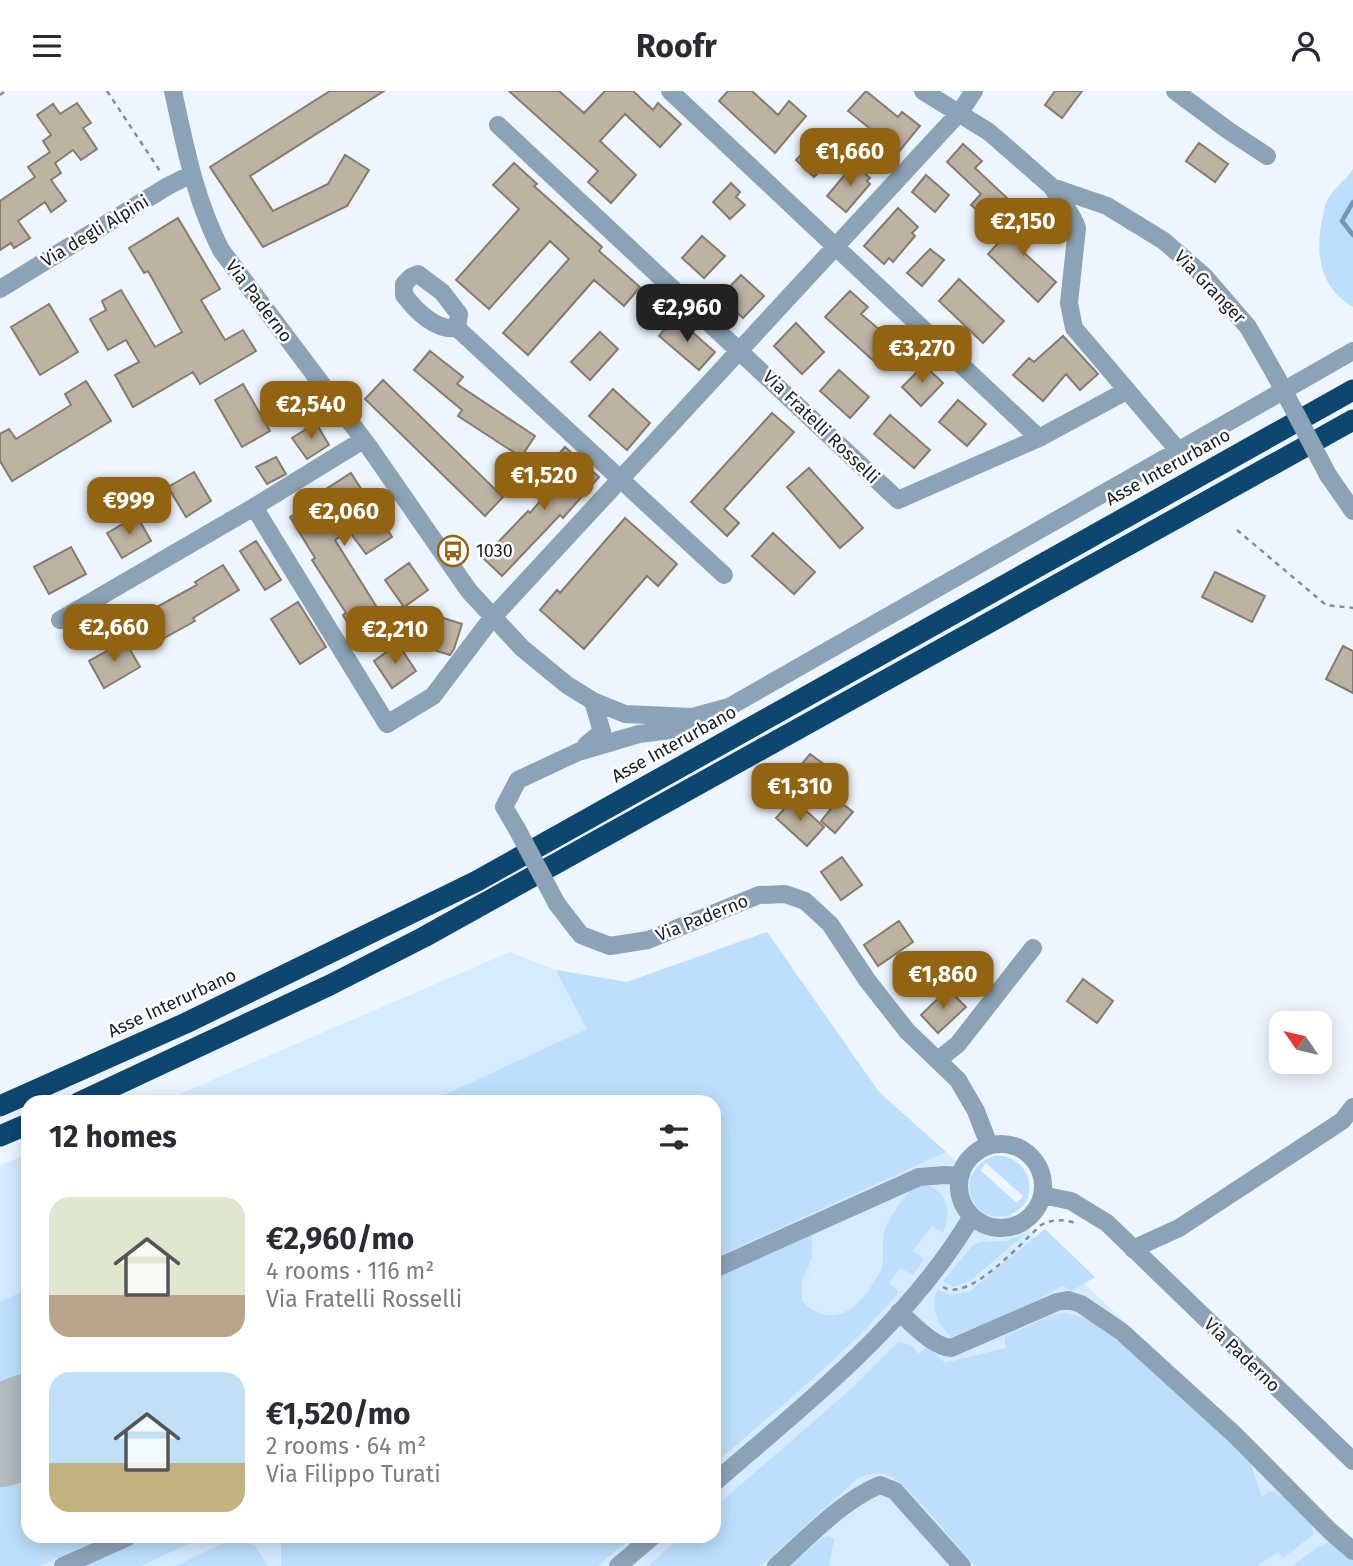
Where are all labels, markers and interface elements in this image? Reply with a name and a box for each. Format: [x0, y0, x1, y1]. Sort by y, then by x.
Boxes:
icon: menu [28, 27, 66, 65]
text: Roofr [636, 27, 717, 65]
icon: person [1287, 27, 1325, 65]
pin: €1,660 [793, 129, 907, 188]
text: €1,660 [816, 137, 884, 165]
street label: Via degli Alpini [37, 190, 153, 272]
pin: €2,150 [966, 199, 1080, 258]
text: €2,150 [991, 207, 1055, 235]
street label: Via Granger [1170, 246, 1250, 328]
street label: Via Paderno [221, 255, 297, 347]
pin: €2,960 [630, 285, 744, 344]
text: €2,960 [652, 293, 722, 321]
pin: €3,270 [865, 325, 979, 385]
text: €3,270 [889, 334, 955, 362]
street label: Via Fratelli Rosselli [758, 366, 884, 488]
pin: €2,540 [254, 381, 368, 441]
text: €2,540 [276, 390, 346, 418]
street label: Asse Interurbano [1102, 424, 1234, 510]
pin: €1,520 [487, 453, 601, 512]
text: €1,520 [511, 461, 577, 489]
pin: €999 [88, 477, 170, 537]
text: €999 [103, 486, 155, 514]
pin: €2,060 [287, 489, 401, 548]
text: €2,060 [309, 497, 379, 525]
bus stop icon: 1030 [436, 534, 470, 568]
place label: 1030 [476, 540, 513, 562]
pin: €2,660 [57, 605, 171, 664]
pin: €2,210 [338, 607, 452, 666]
text: €2,660 [79, 613, 149, 641]
text: €2,210 [362, 615, 428, 643]
street label: Asse Interurbano [608, 701, 740, 787]
pin: €1,310 [743, 763, 857, 823]
text: €1,310 [767, 772, 833, 800]
street label: Via Paderno [653, 890, 751, 946]
pin: €1,860 [886, 951, 1000, 1011]
text: €1,860 [909, 960, 977, 988]
street label: Asse Interurbano [104, 964, 240, 1042]
north arrow [1269, 1011, 1332, 1075]
map controls [1269, 1011, 1332, 1074]
icon: filters [655, 1118, 693, 1156]
text: 12 homes [49, 1119, 177, 1155]
text: €2,960/mo [266, 1221, 414, 1257]
icon: home [105, 1225, 189, 1309]
text: 4 rooms · 116 m² [266, 1257, 434, 1285]
text: Via Fratelli Rosselli [266, 1285, 462, 1313]
street label: Via Paderno [1199, 1313, 1285, 1397]
text: €1,520/mo [266, 1396, 411, 1432]
icon: home [105, 1400, 189, 1484]
text: 2 rooms · 64 m² [266, 1432, 426, 1460]
text: Via Filippo Turati [266, 1460, 441, 1488]

